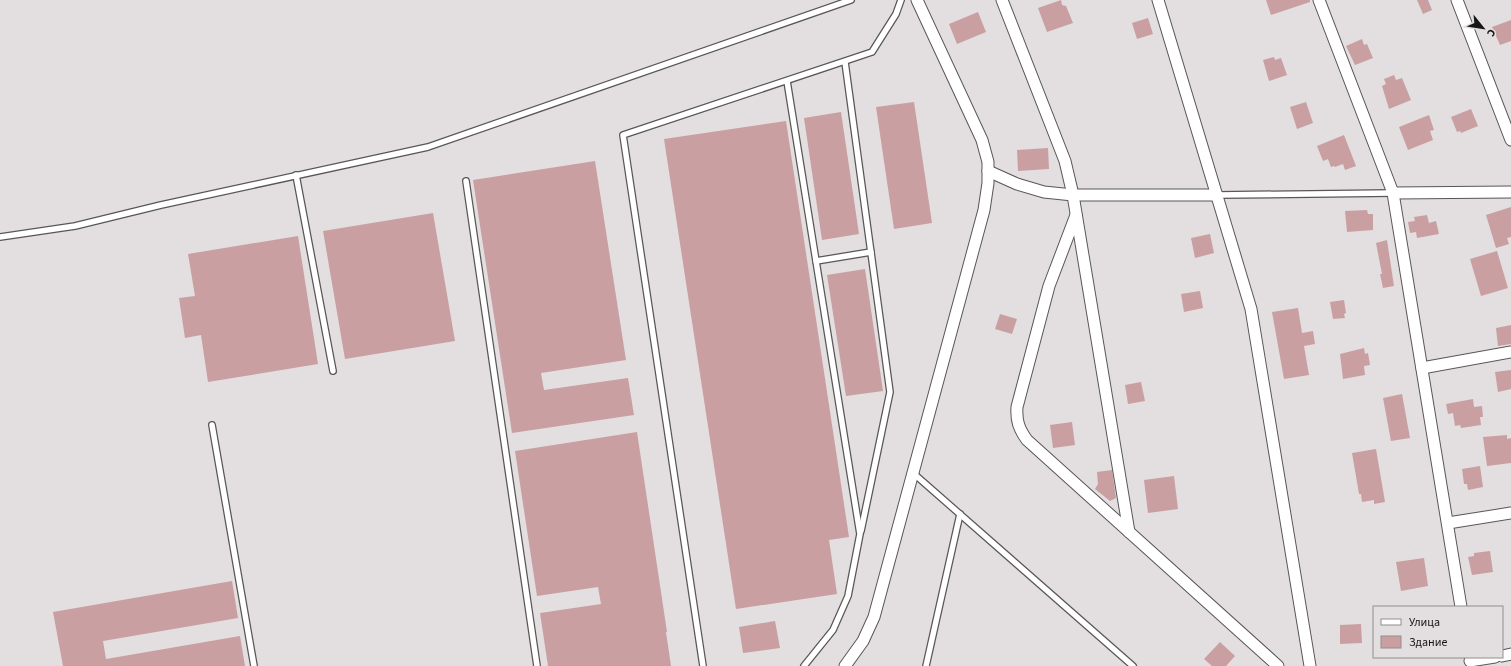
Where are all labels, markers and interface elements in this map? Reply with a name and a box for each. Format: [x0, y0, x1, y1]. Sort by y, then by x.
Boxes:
north arrow [1463, 8, 1503, 48]
text: С [1483, 26, 1499, 40]
legend [1373, 606, 1503, 658]
text: Улица [1409, 614, 1440, 631]
text: Здание [1409, 634, 1448, 651]

